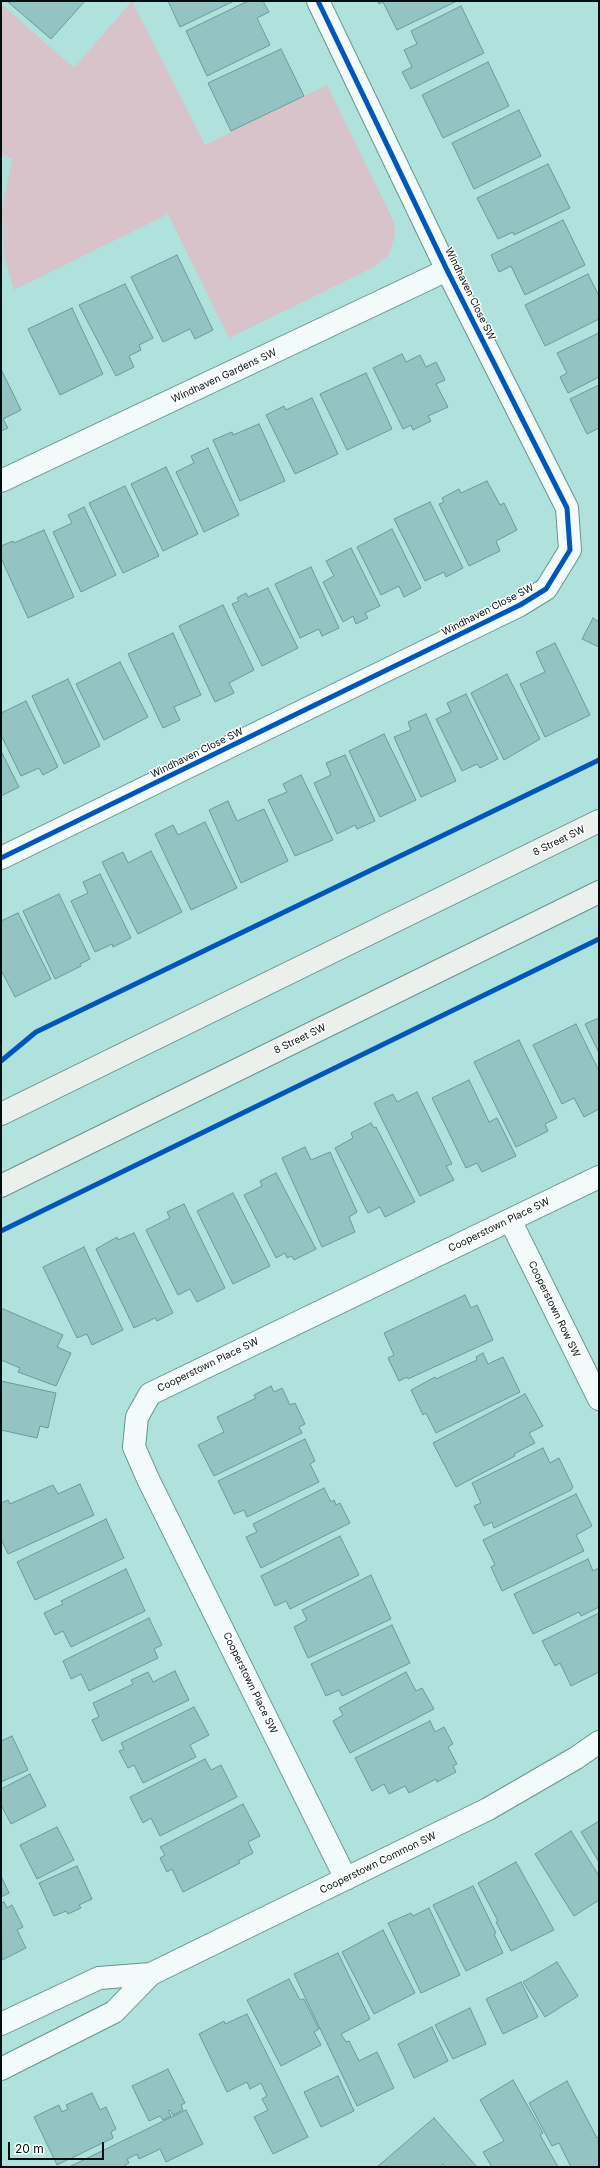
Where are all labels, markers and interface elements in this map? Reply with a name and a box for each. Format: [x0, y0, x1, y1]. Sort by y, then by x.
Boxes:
street label: Windhaven Close SW [442, 246, 498, 342]
street label: Windhaven Gardens SW [170, 346, 278, 406]
street label: Windhaven Close SW [440, 582, 536, 638]
street label: Windhaven Close SW [149, 725, 245, 781]
street label: 8 Street SW [531, 823, 587, 859]
street label: 8 Street SW [272, 1021, 328, 1057]
street label: Cooperstown Place SW [446, 1195, 552, 1255]
street label: Cooperstown Row SW [525, 1259, 583, 1359]
street label: Cooperstown Place SW [155, 1335, 261, 1395]
street label: Cooperstown Place SW [220, 1630, 280, 1736]
street label: Cooperstown Common SW [318, 1830, 438, 1896]
scale bar [10, 2134, 106, 2160]
text: 20 m [15, 2141, 44, 2156]

